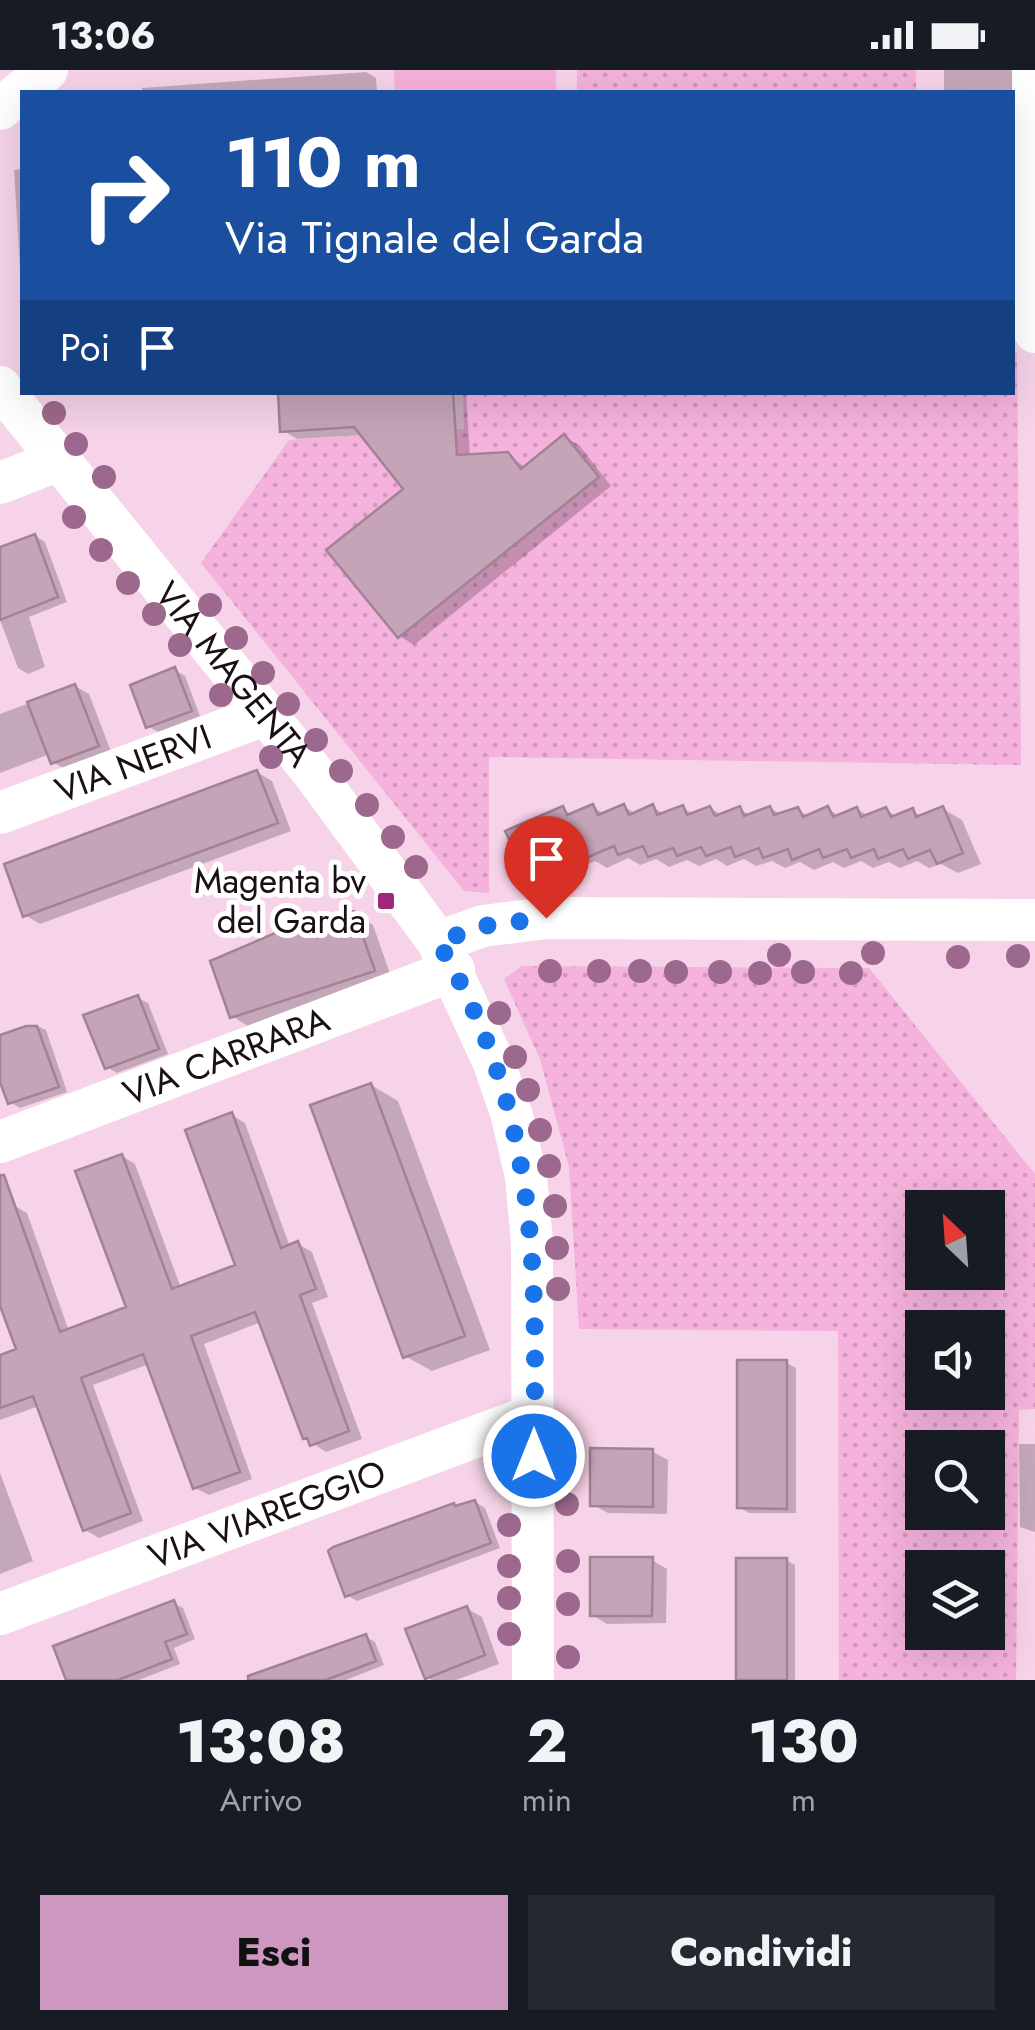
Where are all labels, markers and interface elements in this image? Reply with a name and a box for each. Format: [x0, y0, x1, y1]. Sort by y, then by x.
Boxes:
text: 13:06 [50, 8, 156, 63]
text: 110 m [225, 112, 421, 213]
icon: right [60, 130, 190, 260]
text: Via Tignale del Garda [225, 205, 644, 270]
text: Poi [60, 320, 110, 375]
icon: arrive [130, 320, 185, 375]
street label: VIA MAGENTA [143, 571, 324, 777]
street label: VIA NERVI [48, 712, 218, 815]
pin [504, 816, 589, 919]
icon: arrive [519, 831, 574, 886]
place label: Magenta bv del Garda [194, 856, 367, 946]
marker: Magenta bv del Garda [375, 890, 397, 912]
street label: VIA CARRARA [116, 994, 337, 1118]
north arrow [905, 1190, 1005, 1290]
map controls [905, 1190, 1005, 1650]
button: sound [905, 1310, 1005, 1410]
position arrow [482, 1404, 586, 1508]
button: search [905, 1430, 1005, 1530]
street label: VIA VIAREGGIO [141, 1447, 393, 1581]
button: layers [905, 1550, 1005, 1650]
text: 13:08 [176, 1698, 346, 1785]
text: 2 [526, 1698, 567, 1785]
text: 130 [748, 1698, 859, 1785]
text: Arrivo [220, 1777, 302, 1823]
text: min [522, 1777, 572, 1823]
text: m [791, 1777, 816, 1823]
button: Esci [40, 1895, 508, 2010]
button: Condividi [528, 1895, 995, 2010]

